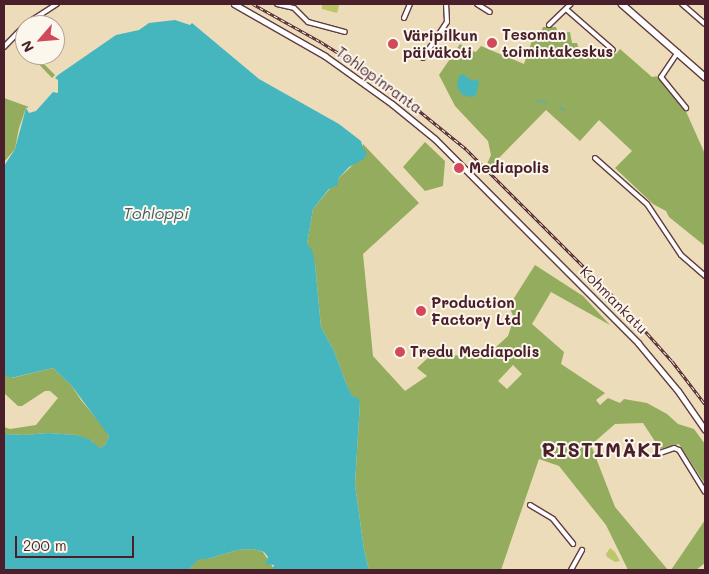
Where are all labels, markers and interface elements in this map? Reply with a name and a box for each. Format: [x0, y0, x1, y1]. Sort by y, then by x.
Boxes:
north arrow [15, 15, 65, 65]
place label: Tesoman toimintakeskus [502, 25, 613, 60]
place label: Väripilkun päiväkoti [403, 26, 478, 61]
marker: Tesoman toimintakeskus [486, 37, 498, 49]
text: N [16, 38, 38, 56]
marker: Väripilkun päiväkoti [387, 38, 399, 50]
street label: Tohlopinranta [333, 43, 425, 117]
place label: Mediapolis [469, 159, 549, 177]
marker: Mediapolis [453, 162, 465, 174]
water label: Tohloppi [123, 203, 189, 223]
street label: Kohmankatu [576, 262, 652, 338]
place label: Production Factory Ltd [431, 293, 521, 328]
marker: Production Factory Ltd [415, 305, 427, 317]
place label: Tredu Mediapolis [410, 343, 539, 361]
marker: Tredu Mediapolis [394, 346, 406, 358]
district label: RISTIMÄKI [540, 437, 664, 461]
scale bar [18, 526, 136, 558]
text: 200 m [23, 535, 67, 555]

